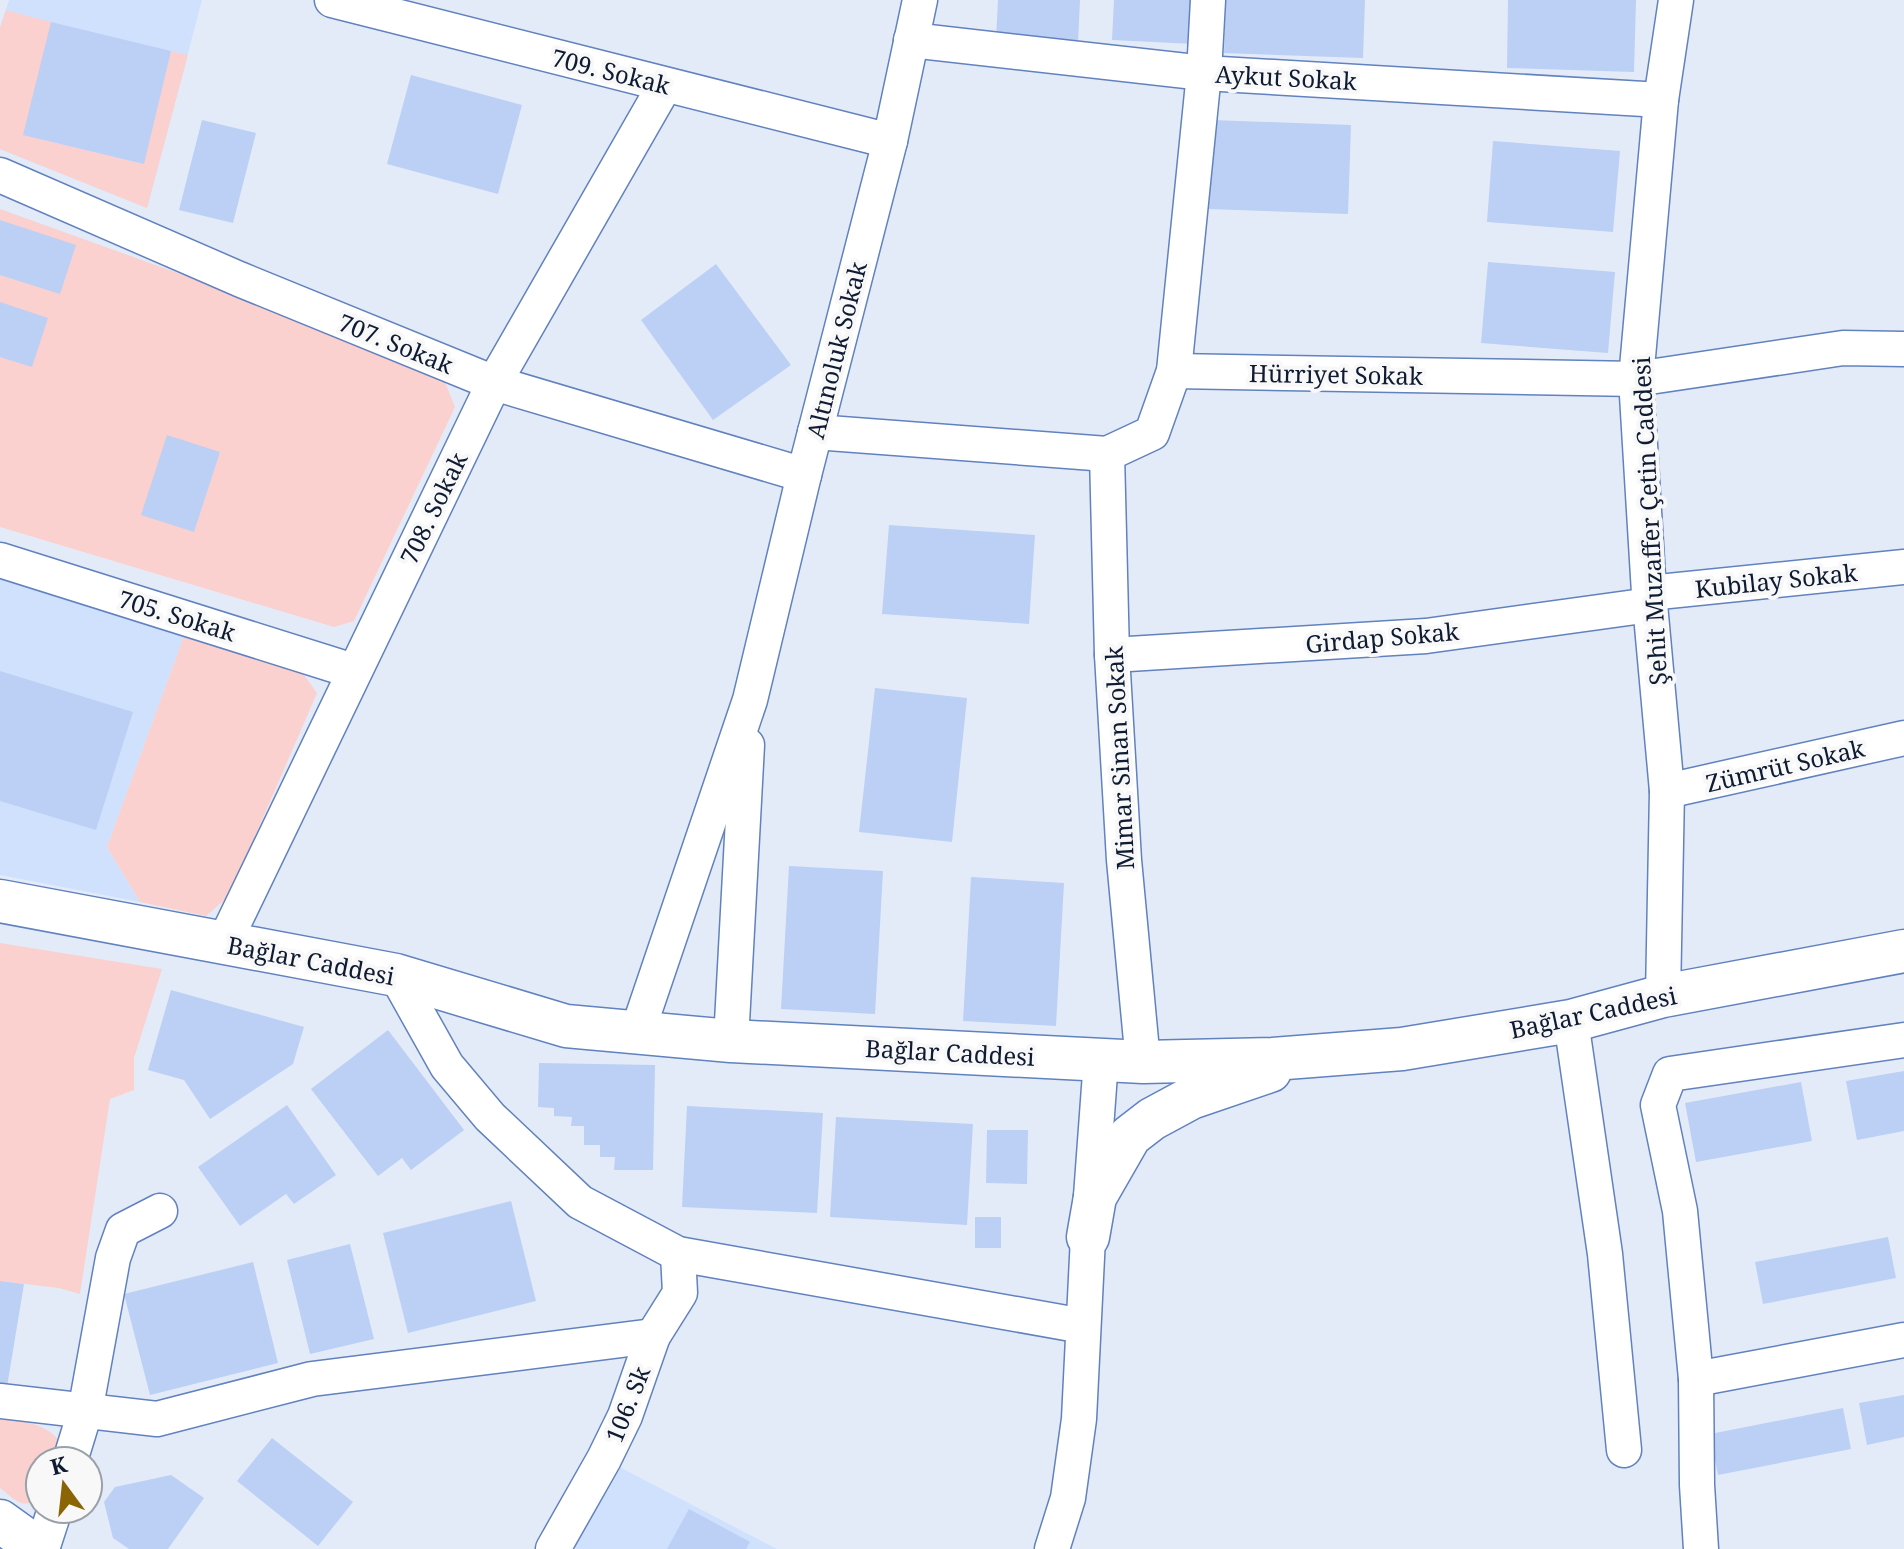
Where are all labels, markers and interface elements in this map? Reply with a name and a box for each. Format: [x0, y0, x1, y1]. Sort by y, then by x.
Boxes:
street label: 709. Sokak [548, 40, 675, 102]
street label: Aykut Sokak [1214, 57, 1359, 97]
street label: Altınoluk Sokak [798, 257, 874, 442]
street label: 707. Sokak [334, 305, 459, 381]
street label: Hürriyet Sokak [1249, 356, 1424, 392]
street label: Şehit Muzaffer Çetin Caddesi [1624, 356, 1674, 686]
street label: 708. Sokak [392, 446, 475, 570]
street label: Kubilay Sokak [1693, 555, 1860, 605]
street label: 705. Sokak [114, 582, 241, 649]
street label: Girdap Sokak [1304, 614, 1461, 660]
street label: Mimar Sinan Sokak [1097, 644, 1141, 871]
street label: Zümrüt Sokak [1702, 731, 1868, 799]
street label: Bağlar Caddesi [225, 928, 398, 992]
street label: Bağlar Caddesi [1507, 978, 1680, 1046]
street label: Bağlar Caddesi [864, 1031, 1036, 1073]
street label: 106. Sk [597, 1360, 658, 1447]
north arrow [24, 1445, 104, 1525]
text: K [47, 1448, 71, 1481]

